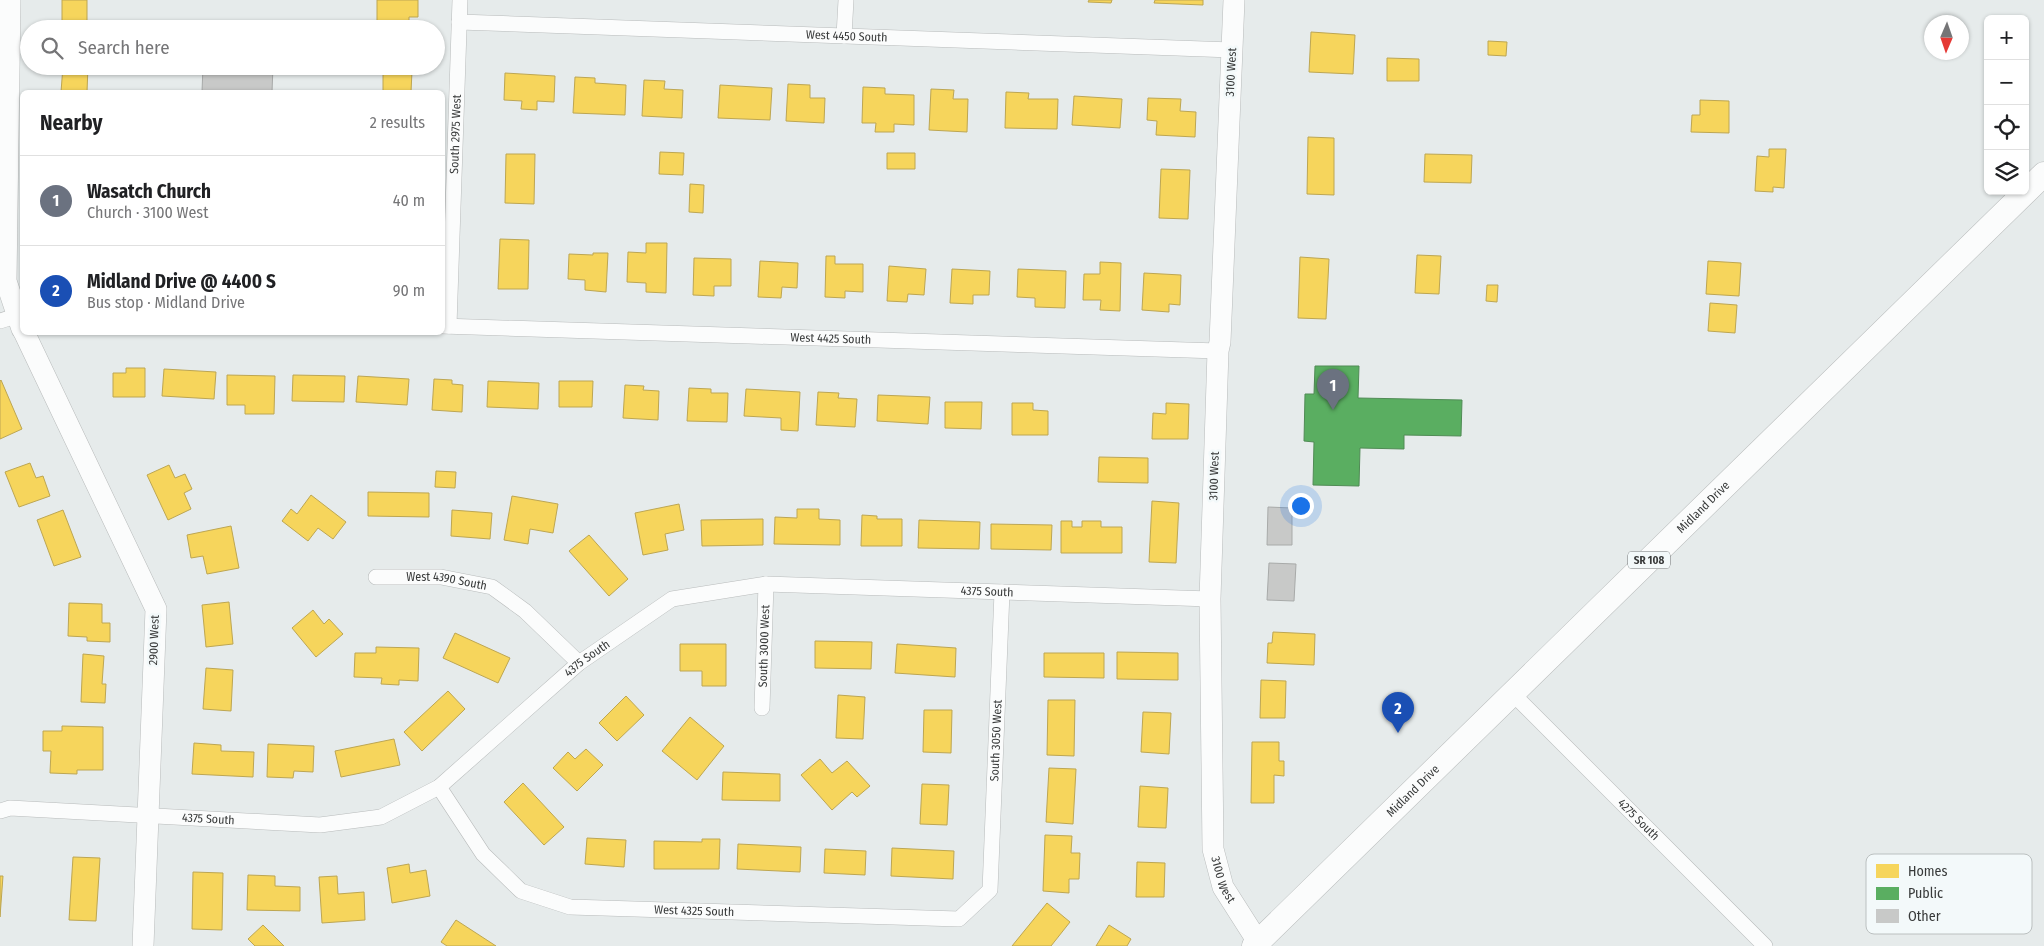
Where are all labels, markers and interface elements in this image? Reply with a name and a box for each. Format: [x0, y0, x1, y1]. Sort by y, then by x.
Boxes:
north arrow [1924, 15, 1969, 60]
map controls [1984, 15, 2029, 195]
button: + [1984, 15, 2029, 60]
search box [20, 20, 445, 75]
street label: West 4450 South [806, 28, 888, 45]
icon: search [38, 34, 66, 62]
text: Search here [78, 36, 170, 59]
street label: 3100 West [1223, 47, 1239, 97]
button: − [1984, 60, 2029, 105]
street label: South 2975 West [447, 94, 464, 174]
button: locate [1984, 105, 2029, 150]
text: Nearby [40, 110, 102, 136]
text: 2 results [370, 113, 425, 132]
button: layers [1984, 150, 2029, 195]
text: Wasatch Church [87, 180, 211, 203]
text: 1 [53, 191, 59, 210]
text: 40 m [393, 191, 425, 210]
text: Church · 3100 West [87, 203, 208, 222]
text: Midland Drive @ 4400 S [87, 270, 276, 293]
text: 2 [52, 281, 60, 300]
text: 90 m [393, 281, 425, 300]
text: Bus stop · Midland Drive [87, 293, 245, 312]
street label: West 4425 South [790, 330, 871, 347]
pin: 1 [1317, 369, 1349, 410]
street label: 3100 West [1206, 451, 1222, 501]
street label: Midland Drive [1674, 478, 1732, 536]
your location [1288, 493, 1314, 519]
road number: SR 108 [1628, 552, 1670, 568]
street label: West 4390 South [406, 570, 488, 593]
street label: 4375 South [960, 584, 1014, 599]
street label: South 3000 West [756, 604, 772, 688]
street label: 2900 West [146, 615, 162, 665]
street label: 4375 South [562, 637, 612, 680]
pin: 2 [1382, 692, 1414, 733]
street label: South 3050 West [987, 699, 1005, 782]
street label: Midland Drive [1384, 762, 1442, 820]
street label: 4275 South [1615, 796, 1662, 843]
street label: 4375 South [181, 810, 235, 827]
legend [1866, 854, 2032, 934]
street label: 3100 West [1208, 855, 1238, 906]
text: Homes [1908, 863, 1948, 880]
text: Public [1908, 885, 1943, 902]
street label: West 4325 South [654, 903, 734, 919]
text: Other [1908, 908, 1941, 925]

